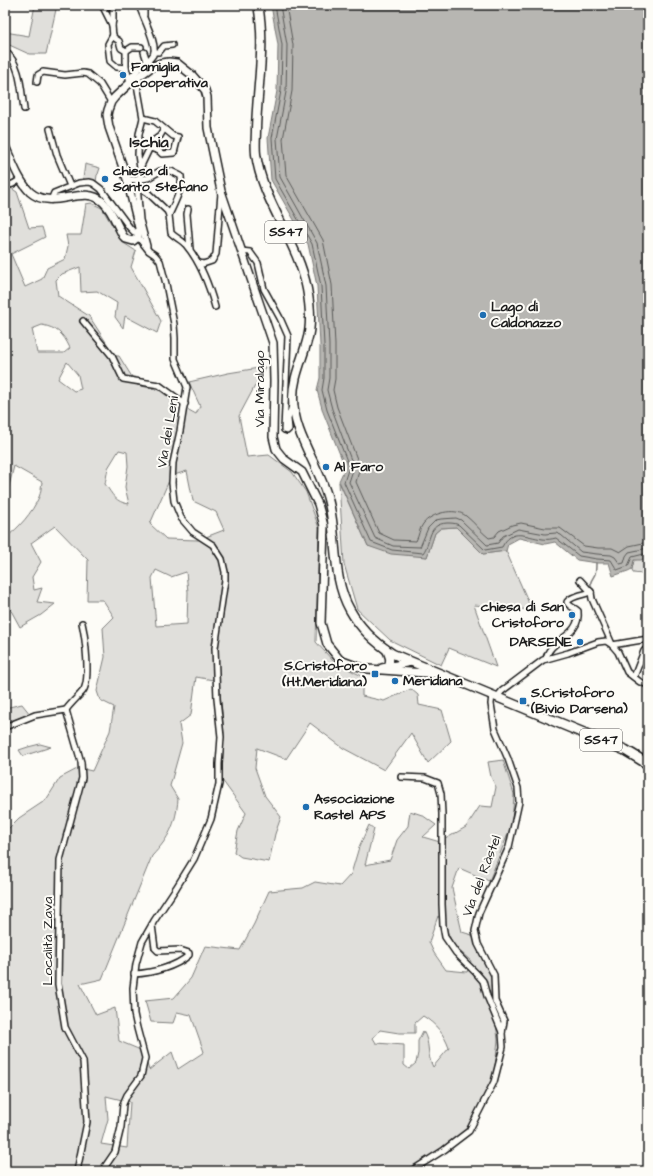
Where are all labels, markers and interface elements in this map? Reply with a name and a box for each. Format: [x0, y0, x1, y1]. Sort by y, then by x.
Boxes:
place label: Famiglia cooperativa [131, 57, 209, 93]
marker: Famiglia cooperativa [118, 70, 128, 80]
district label: Ischia [129, 131, 169, 153]
place label: chiesa di Santo Stefano [112, 161, 208, 197]
marker: chiesa di Santo Stefano [100, 174, 110, 184]
road number: SS47 [265, 221, 307, 243]
place label: Lago di Caldonazzo [491, 297, 561, 333]
marker: Lago di Caldonazzo [478, 310, 488, 320]
street label: Via Miralago [250, 351, 270, 427]
street label: Via dei Leni [152, 395, 184, 469]
place label: Al Faro [334, 457, 383, 477]
marker: Al Faro [321, 462, 331, 472]
place label: chiesa di San Cristoforo [481, 597, 564, 633]
marker: chiesa di San Cristoforo [567, 610, 577, 620]
place label: DARSENE [510, 632, 573, 652]
marker: DARSENE [575, 637, 585, 647]
place label: S.Cristoforo (Ht.Meridiana) [281, 656, 367, 692]
marker: S.Cristoforo (Ht.Meridiana) [370, 669, 380, 679]
place label: Meridiana [403, 671, 463, 691]
marker: Meridiana [390, 676, 400, 686]
place label: S.Cristoforo (Bivio Darsena) [530, 683, 628, 719]
marker: S.Cristoforo (Bivio Darsena) [518, 696, 528, 706]
road number: SS47 [580, 729, 622, 751]
place label: Associazione Rastel APS [314, 789, 395, 825]
marker: Associazione Rastel APS [301, 802, 311, 812]
street label: Via del Ràstel [457, 832, 507, 920]
street label: Località Zava [38, 897, 58, 985]

